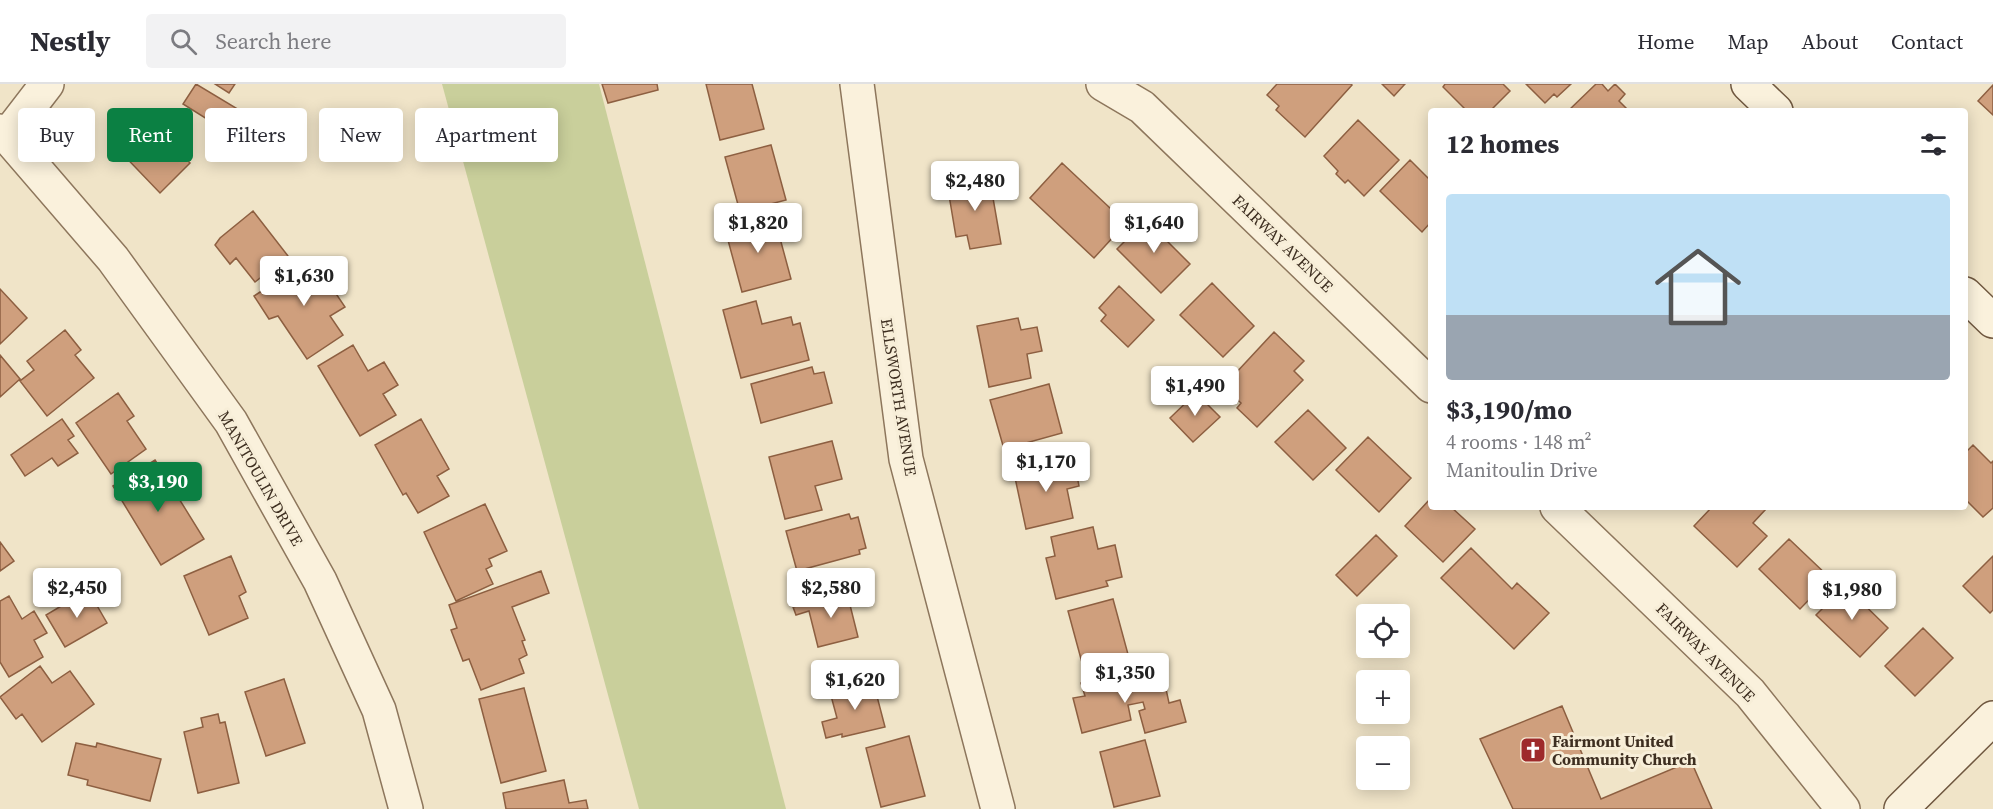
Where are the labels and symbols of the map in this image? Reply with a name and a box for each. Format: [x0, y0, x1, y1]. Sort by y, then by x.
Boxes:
pin: $2,480 [926, 161, 1024, 212]
street label: FAIRWAY AVENUE [1228, 189, 1338, 297]
pin: $1,820 [709, 203, 807, 254]
pin: $1,640 [1105, 203, 1203, 254]
pin: $1,630 [255, 256, 353, 307]
street label: ELLSWORTH AVENUE [876, 317, 922, 478]
pin: $1,490 [1146, 366, 1244, 417]
street label: MANITOULIN DRIVE [213, 406, 309, 550]
pin: $1,170 [997, 442, 1095, 493]
pin: $3,190 [109, 462, 207, 513]
pin: $2,450 [28, 568, 126, 619]
pin: $2,580 [782, 568, 880, 619]
pin: $1,980 [1803, 570, 1901, 621]
street label: FAIRWAY AVENUE [1652, 598, 1761, 707]
pin: $1,350 [1076, 653, 1174, 704]
pin: $1,620 [806, 660, 904, 711]
place label: Fairmont United Community Church [1552, 730, 1697, 770]
church icon: Fairmont United Community Church [1518, 735, 1548, 765]

